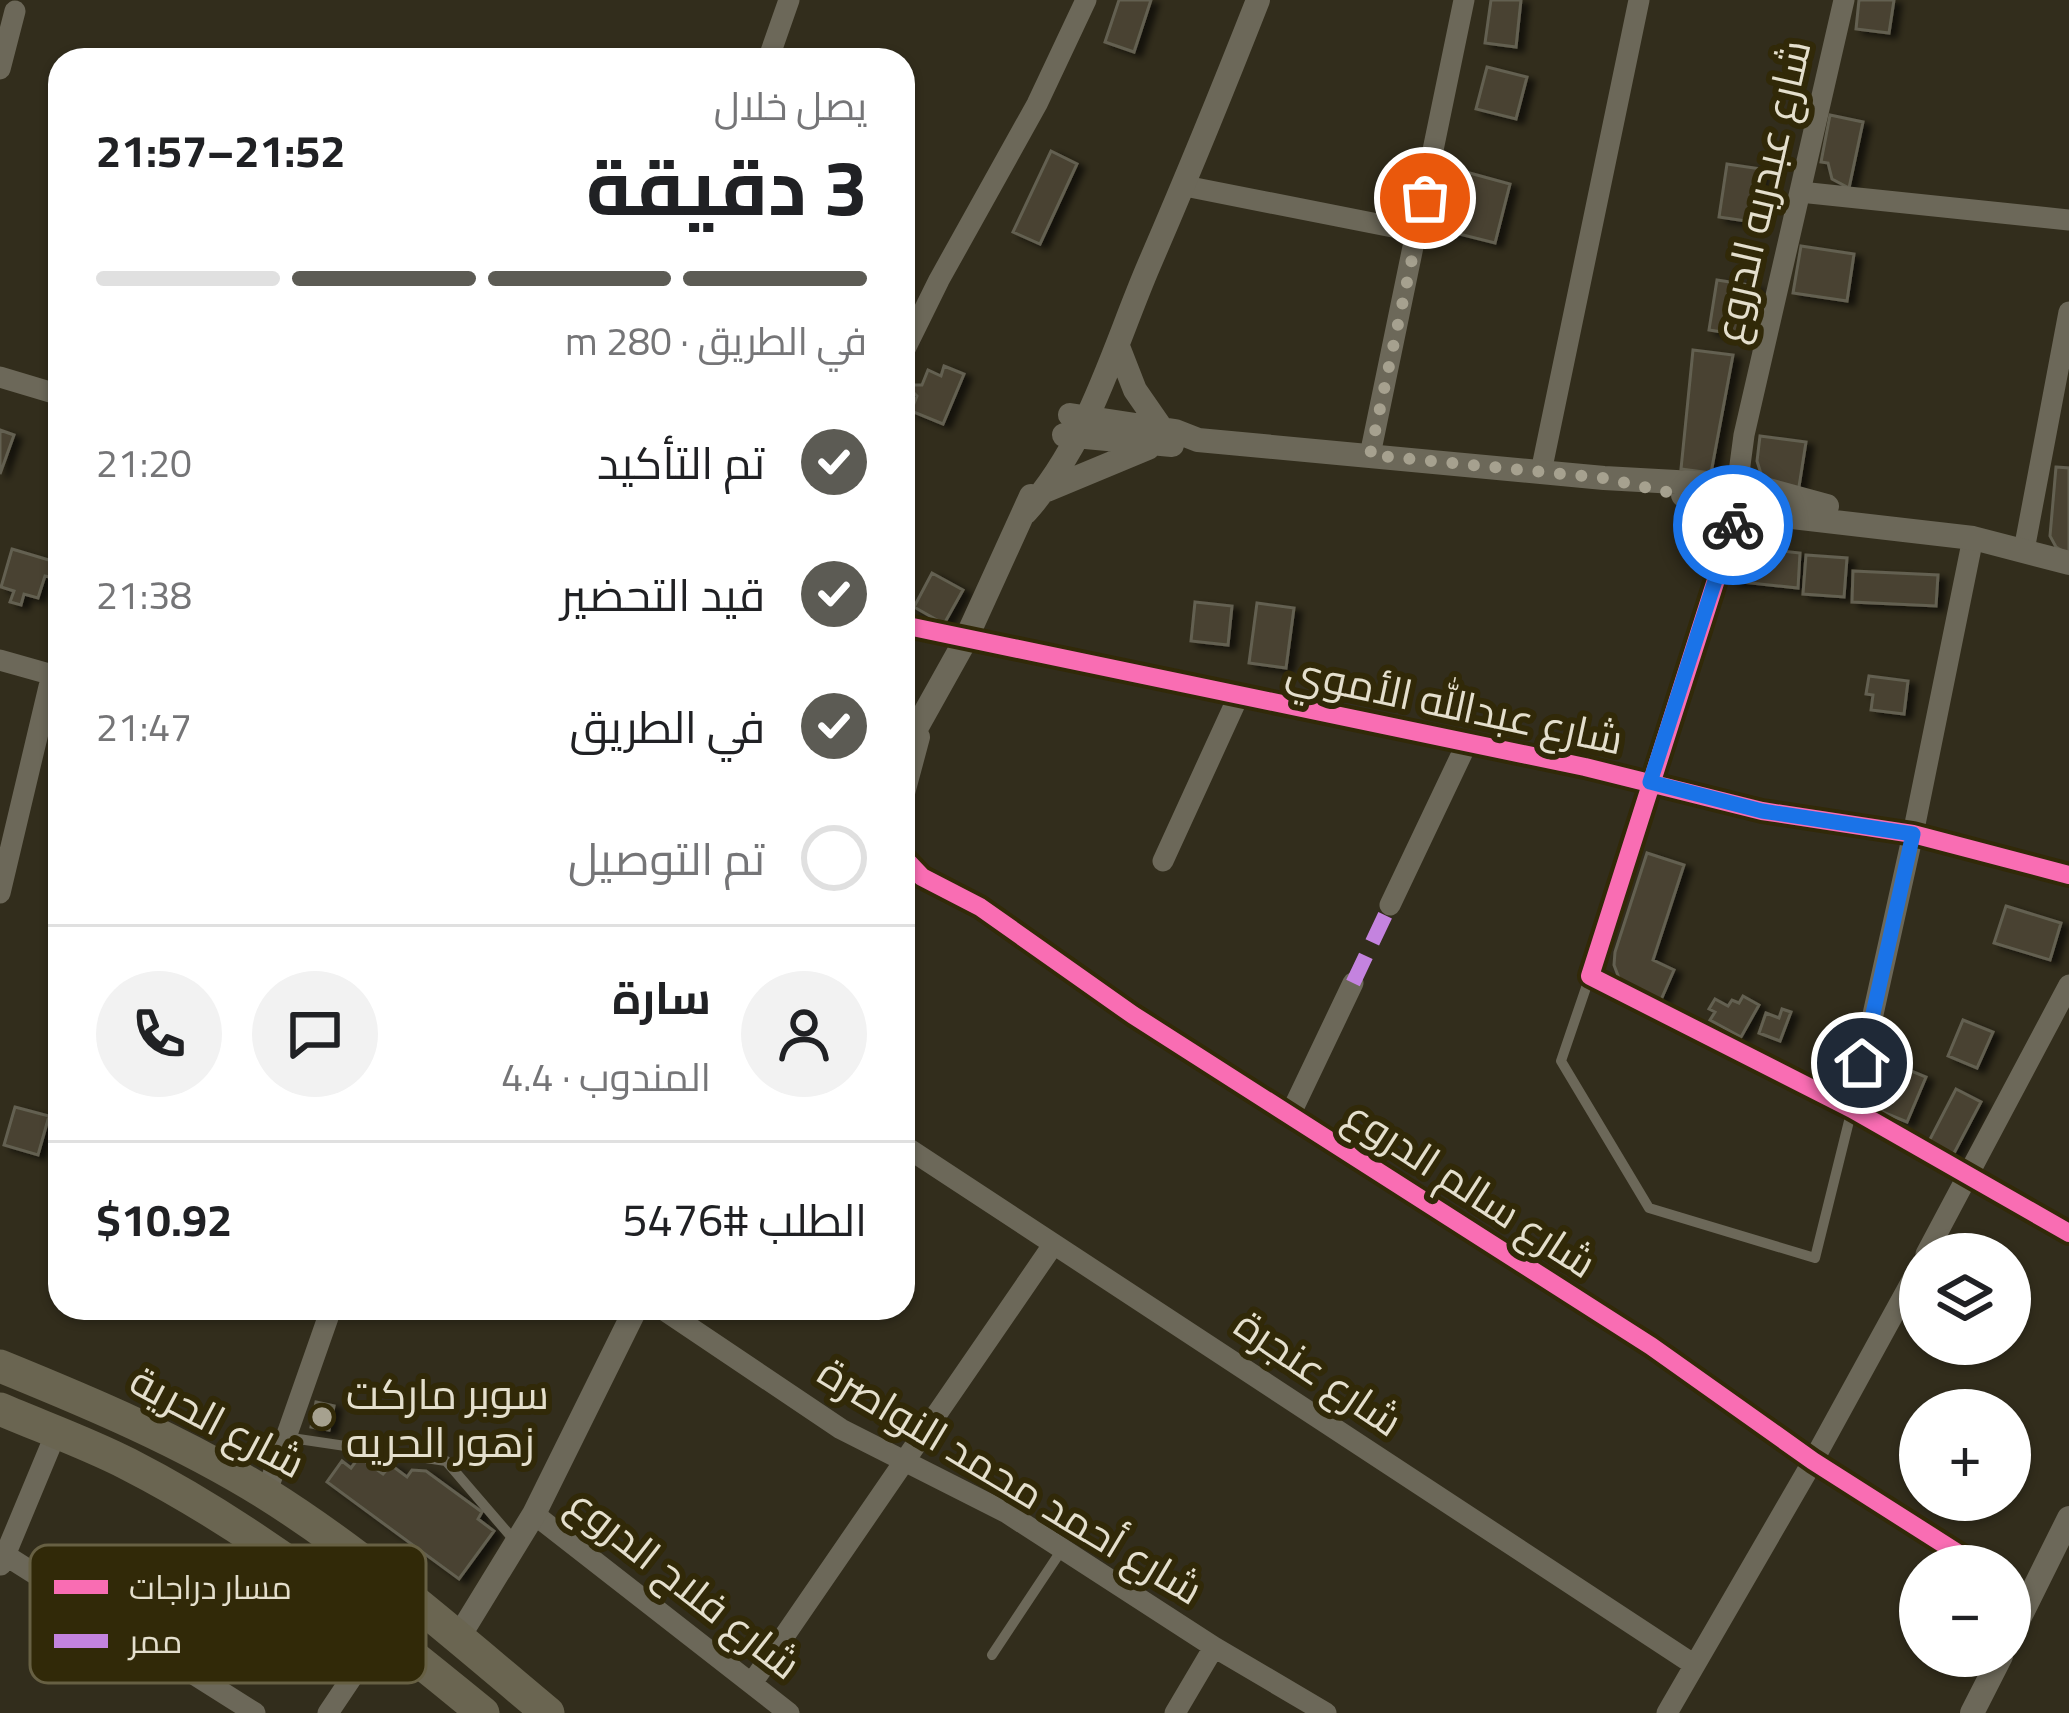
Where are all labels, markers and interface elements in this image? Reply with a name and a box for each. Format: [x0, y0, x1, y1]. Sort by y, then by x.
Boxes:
street label: شارع عبدربه الدروع [1688, 32, 1834, 350]
text: يصل خلال [714, 69, 867, 142]
text: 21:52–21:57 [96, 108, 345, 193]
text: 3 دقيقة [586, 113, 867, 260]
pin [1374, 147, 1476, 249]
icon: bag [1392, 165, 1458, 231]
text: في الطريق · 280 m [565, 304, 867, 377]
text: تم التأكيد [597, 420, 765, 505]
text: 21:20 [96, 426, 192, 499]
icon: check [801, 429, 867, 495]
courier [1673, 465, 1793, 585]
icon: bike [1700, 492, 1766, 558]
text: قيد التحضير [561, 552, 765, 637]
text: 21:38 [96, 558, 192, 631]
icon: check [801, 561, 867, 627]
street label: شارع عبدالله الأموي [1279, 630, 1631, 778]
text: في الطريق [569, 684, 765, 769]
text: 21:47 [96, 690, 192, 763]
icon: check [801, 693, 867, 759]
text: تم التوصيل [568, 816, 765, 901]
text: سارة [612, 955, 711, 1040]
button: phone [96, 971, 222, 1097]
button: chat [252, 971, 378, 1097]
button: person [741, 971, 867, 1097]
pin [1811, 1012, 1913, 1114]
icon: home [1829, 1030, 1895, 1096]
text: المندوب · 4.4 [501, 1040, 711, 1113]
street label: شارع سالم الدروع [1328, 1076, 1614, 1300]
text: $10.92 [96, 1177, 232, 1262]
text: الطلب #5476 [622, 1177, 867, 1262]
map controls [1899, 1233, 2031, 1677]
button: layers [1899, 1233, 2031, 1365]
street label: شارع عنجرة [1218, 1286, 1420, 1458]
street label: شارع أحمد محمد النواصرة [803, 1333, 1219, 1627]
street label: شارع الحرية [115, 1341, 321, 1501]
place label: سوبر ماركت زهور الحريه [346, 1354, 549, 1481]
button: + [1899, 1389, 2031, 1521]
marker: سوبر ماركت زهور الحريه [309, 1404, 335, 1430]
street label: شارع فلاح الدروع [550, 1466, 820, 1700]
legend [30, 1545, 426, 1683]
button: − [1899, 1545, 2031, 1677]
text: مسار دراجات [129, 1556, 292, 1618]
text: ممر [127, 1610, 182, 1672]

